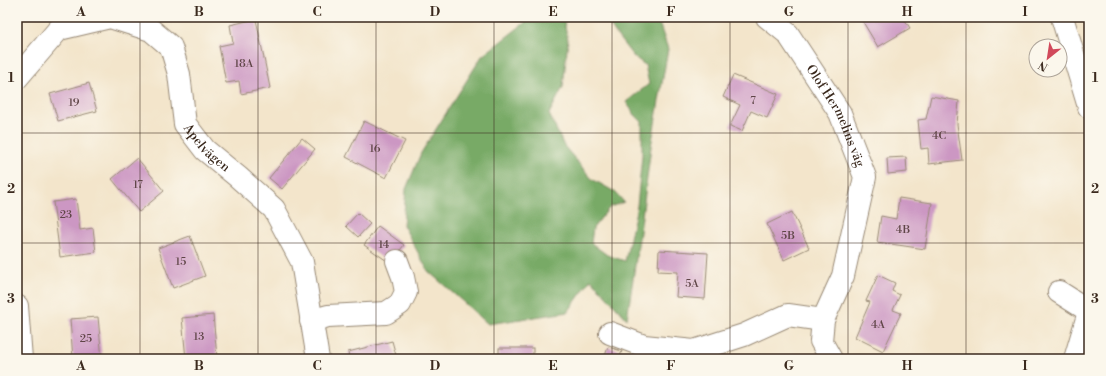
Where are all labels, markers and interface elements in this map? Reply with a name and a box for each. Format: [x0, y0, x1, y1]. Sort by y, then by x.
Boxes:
text: A [75, 4, 86, 20]
text: B [194, 4, 204, 20]
text: C [312, 4, 322, 20]
text: D [430, 4, 440, 20]
text: E [548, 4, 558, 20]
text: F [666, 4, 676, 20]
text: G [784, 4, 795, 20]
text: H [902, 4, 913, 20]
text: I [1022, 4, 1028, 20]
north arrow [1028, 38, 1068, 78]
house number: 18A [235, 57, 254, 71]
text: N [1036, 57, 1051, 74]
street label: Olof Hermelins väg [802, 62, 868, 169]
text: 1 [8, 70, 15, 86]
text: 1 [1092, 70, 1099, 86]
house number: 7 [750, 94, 756, 108]
house number: 19 [68, 96, 80, 110]
street label: Apelvägen [179, 120, 233, 175]
house number: 4C [932, 129, 946, 143]
house number: 16 [369, 142, 381, 156]
house number: 17 [133, 178, 143, 192]
text: 2 [7, 181, 15, 197]
text: 2 [1091, 181, 1099, 197]
house number: 23 [60, 208, 72, 222]
house number: 4B [896, 223, 910, 237]
house number: 5B [781, 229, 795, 243]
house number: 14 [379, 238, 390, 252]
house number: 15 [176, 255, 186, 269]
house number: 5A [685, 277, 699, 291]
text: 3 [7, 291, 15, 307]
text: 3 [1091, 291, 1099, 307]
house number: 4A [871, 318, 885, 332]
house number: 13 [194, 330, 204, 344]
house number: 25 [80, 332, 92, 346]
text: A [75, 358, 86, 374]
text: B [194, 358, 204, 374]
text: C [312, 358, 322, 374]
text: D [430, 358, 440, 374]
text: E [548, 358, 558, 374]
text: F [666, 358, 676, 374]
text: G [784, 358, 795, 374]
text: H [902, 358, 913, 374]
text: I [1022, 358, 1028, 374]

